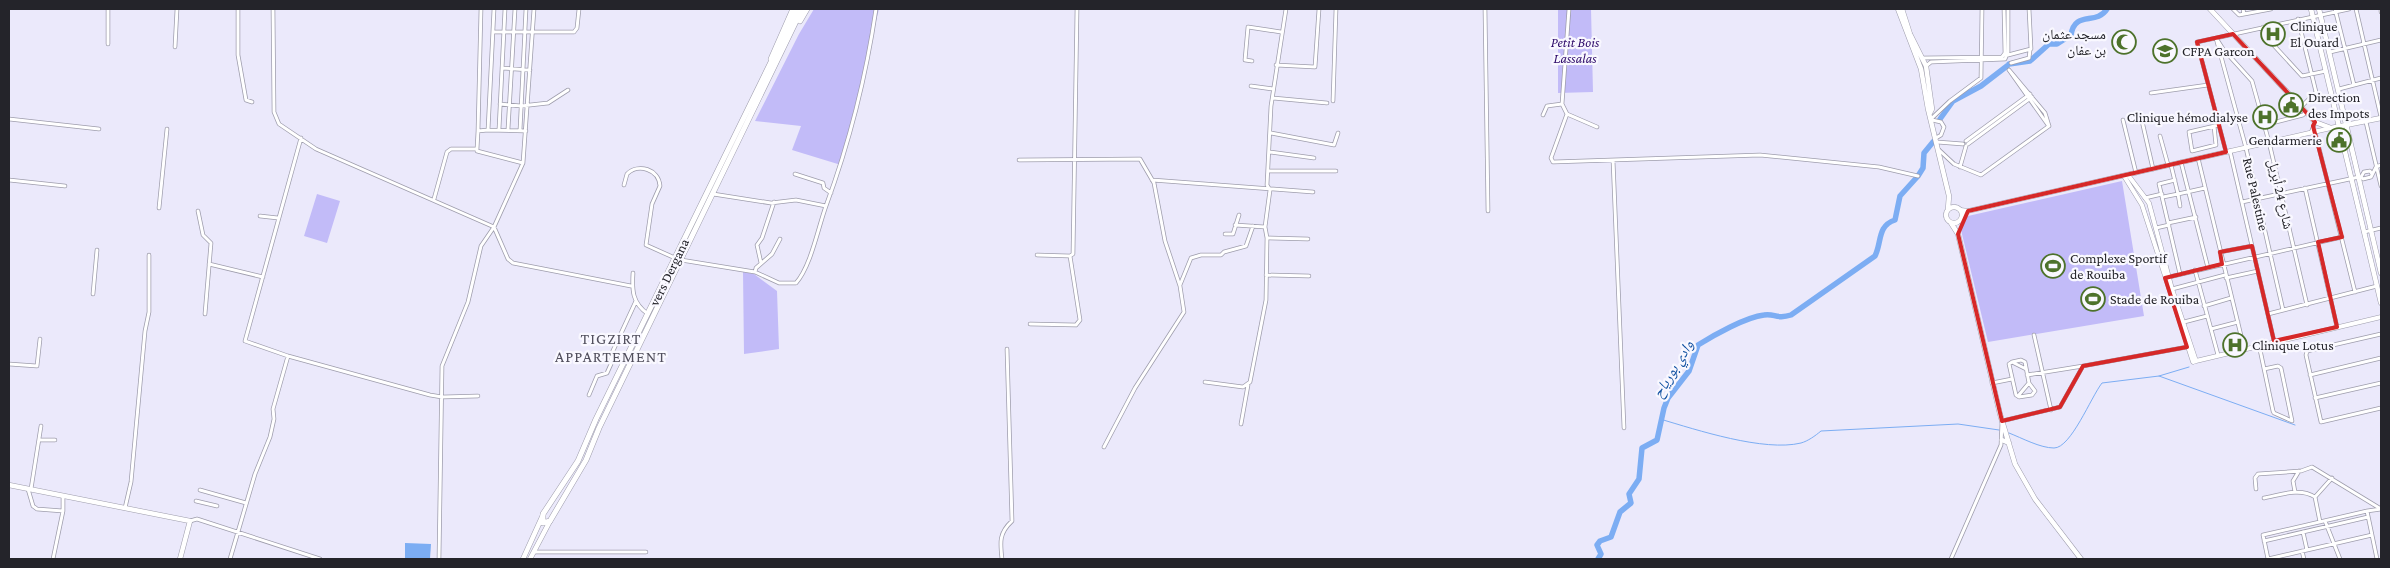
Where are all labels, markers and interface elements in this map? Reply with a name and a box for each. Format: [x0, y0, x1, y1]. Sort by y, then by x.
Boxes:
place label: Clinique El Ouard [2290, 18, 2340, 50]
hospital icon: Clinique El Ouard [2260, 21, 2286, 47]
place label: مسجد عثمان بن عفان [2042, 26, 2106, 59]
mosque icon: مسجد عثمان بن عفان [2111, 29, 2137, 55]
park label: Petit Bois Lassalas [1551, 34, 1600, 66]
school or university icon: CFPA Garcon [2152, 38, 2178, 64]
place label: CFPA Garcon [2182, 43, 2255, 59]
place label: Direction des Impots [2308, 89, 2369, 121]
public building icon: Direction des Impots [2278, 92, 2304, 118]
hospital icon: Clinique hémodialyse [2252, 104, 2278, 130]
place label: Clinique hémodialyse [2127, 109, 2248, 125]
public building icon: Gendarmerie [2326, 127, 2352, 153]
place label: Gendarmerie [2248, 132, 2322, 148]
street label: Rue Palestine [2240, 156, 2272, 232]
street label: شارع 24 أبريل [2263, 157, 2297, 231]
street label: vers Dergana [645, 235, 692, 309]
place label: Complexe Sportif de Rouiba [2070, 250, 2168, 282]
sports icon: Complexe Sportif de Rouiba [2040, 253, 2066, 279]
sports icon: Stade de Rouiba [2080, 286, 2106, 312]
place label: Stade de Rouiba [2110, 291, 2200, 307]
district label: TIGZIRT APPARTEMENT [555, 330, 667, 365]
hospital icon: Clinique Lotus [2222, 332, 2248, 358]
water label: وادي بورياح [1650, 337, 1700, 403]
place label: Clinique Lotus [2252, 337, 2334, 353]

